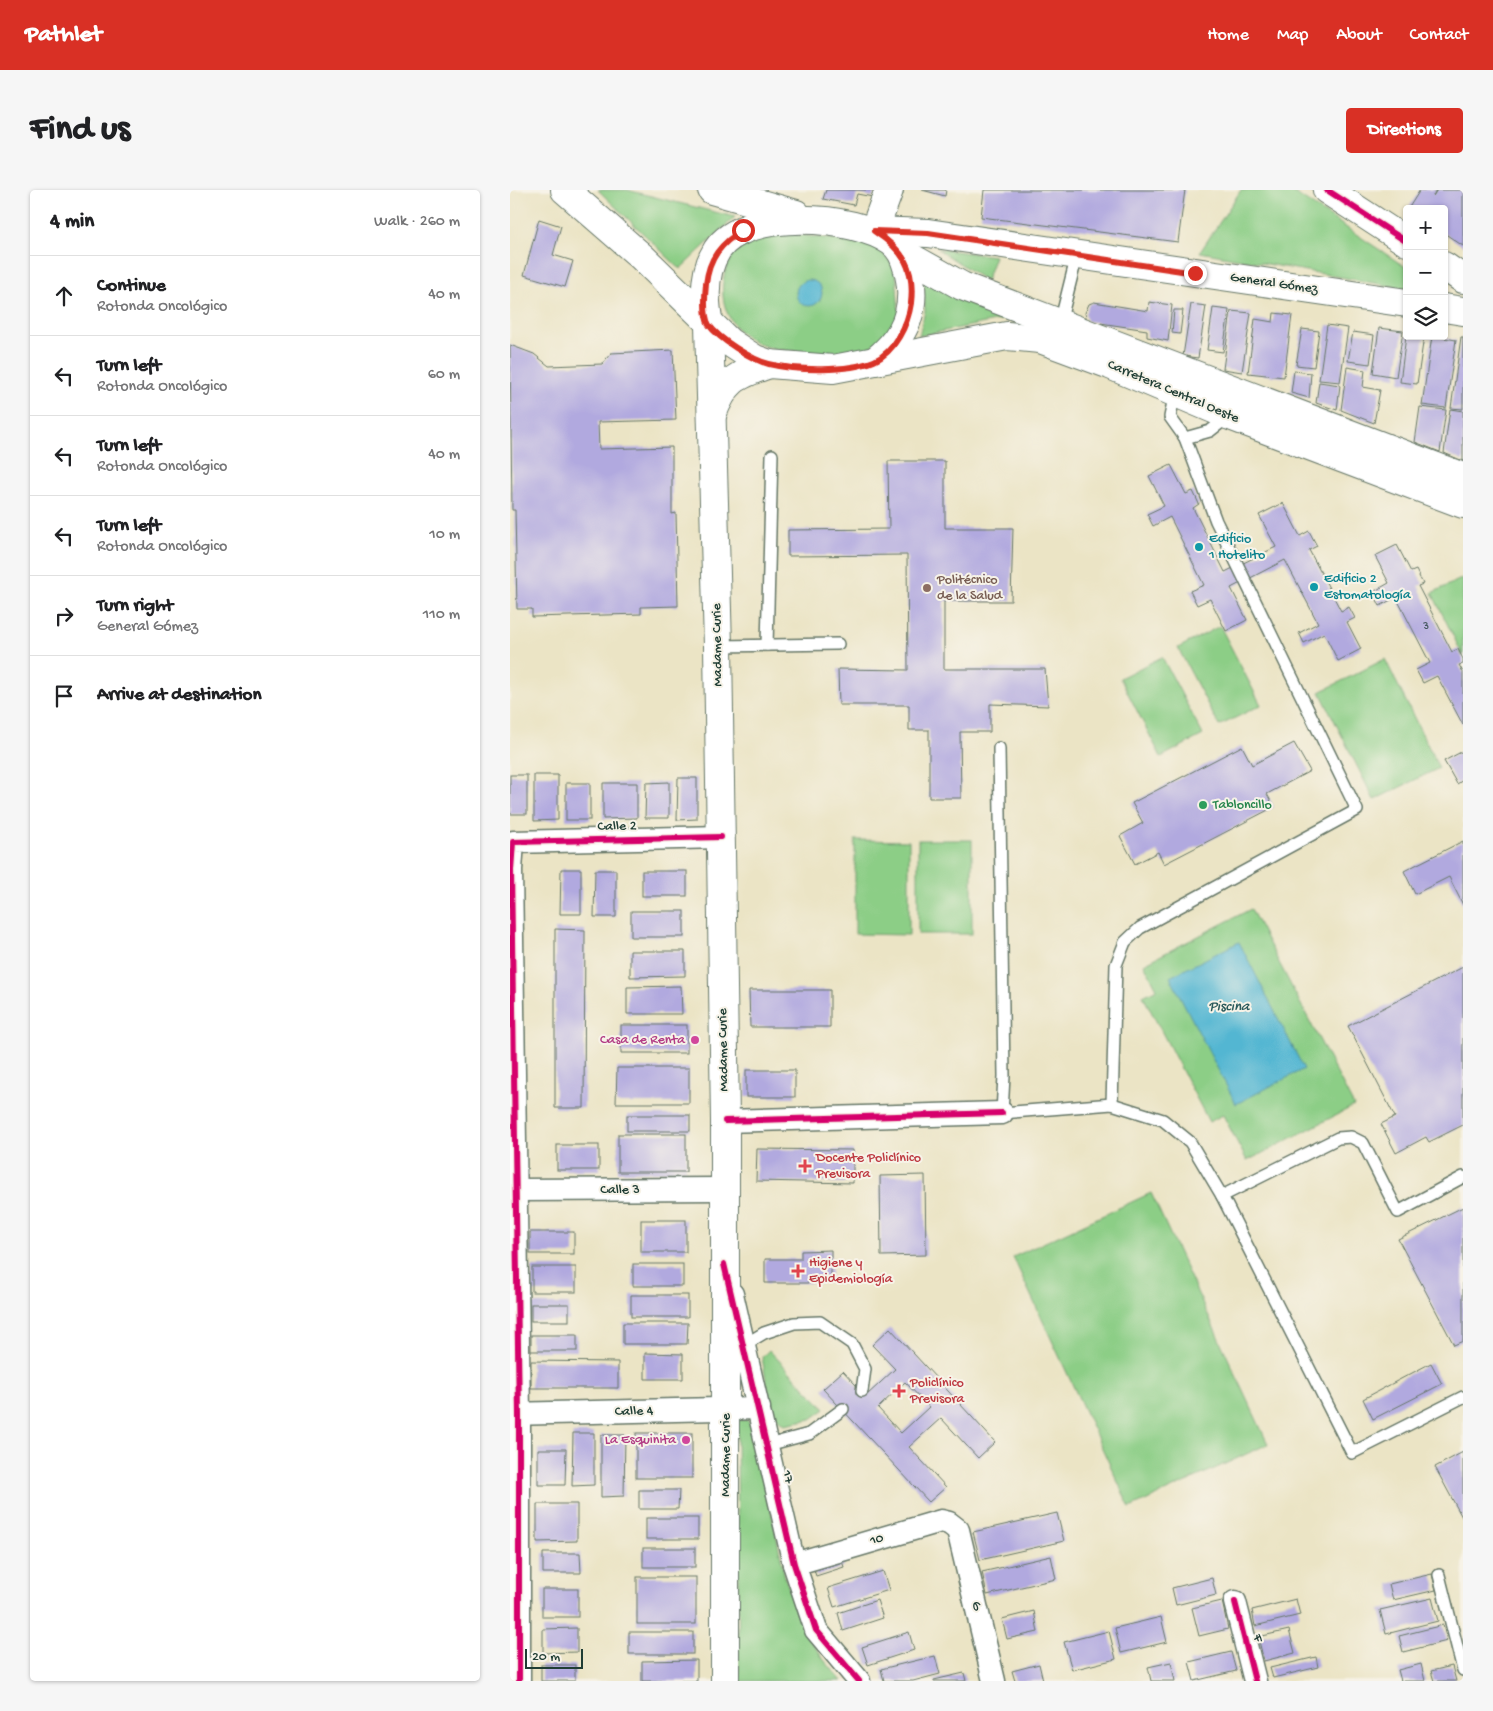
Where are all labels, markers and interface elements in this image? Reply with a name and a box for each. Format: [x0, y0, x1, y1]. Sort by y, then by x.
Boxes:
text: Pathlet [25, 21, 102, 50]
text: Home [1207, 25, 1249, 46]
text: Map [1277, 25, 1308, 46]
text: About [1336, 25, 1382, 46]
text: Contact [1410, 25, 1468, 46]
button: Directions [1346, 108, 1463, 153]
text: Find us [30, 110, 130, 151]
map controls [1403, 205, 1448, 340]
button: + [1403, 205, 1448, 250]
text: 4 min [50, 210, 94, 235]
text: Walk · 260 m [374, 213, 460, 232]
route start [732, 219, 755, 242]
button: − [1403, 250, 1448, 295]
route end [1184, 262, 1207, 285]
street label: General Gómez [1229, 269, 1320, 299]
text: Continue [97, 275, 166, 298]
icon: ahead [50, 282, 78, 310]
text: 40 m [428, 286, 460, 305]
button: layers [1403, 295, 1448, 340]
text: Rotonda Oncológico [97, 298, 227, 317]
text: Turn left [97, 355, 161, 378]
street label: Carretera Central Oeste [1105, 357, 1242, 428]
icon: left [50, 362, 78, 390]
text: 60 m [428, 366, 460, 385]
text: Rotonda Oncológico [97, 378, 227, 397]
text: Turn left [97, 435, 161, 458]
icon: left [50, 442, 78, 470]
text: 40 m [428, 446, 460, 465]
text: Rotonda Oncológico [97, 458, 227, 477]
text: Turn left [97, 515, 161, 538]
icon: left [50, 522, 78, 550]
text: 10 m [429, 526, 460, 545]
place label: Edificio 1 Hotelito [1208, 531, 1265, 564]
text: Rotonda Oncológico [97, 538, 227, 557]
marker: Edificio 1 Hotelito [1193, 541, 1205, 553]
place label: Edificio 2 Estomatología [1324, 571, 1412, 604]
place label: Politécnico de la Salud [936, 572, 1004, 605]
marker: Edificio 2 Estomatología [1308, 581, 1320, 593]
marker: Politécnico de la Salud [921, 582, 933, 594]
text: Turn right [97, 595, 173, 618]
icon: right [50, 602, 78, 630]
street label: Madame Curie [709, 602, 727, 687]
text: 110 m [423, 606, 460, 625]
text: General Gómez [97, 618, 198, 637]
house number: 3 [1422, 621, 1429, 633]
icon: arrive [50, 682, 78, 710]
text: Arrive at destination [97, 684, 261, 707]
place label: Tabloncillo [1212, 797, 1272, 814]
marker: Tabloncillo [1197, 799, 1209, 811]
street label: Calle 2 [597, 818, 637, 836]
water label: Piscina [1209, 998, 1251, 1016]
street label: Madame Curie [715, 1007, 733, 1092]
place label: Casa de Renta [600, 1032, 686, 1049]
marker: Casa de Renta [689, 1034, 701, 1046]
place label: Docente Policlínico Previsora [815, 1150, 921, 1183]
marker: Docente Policlínico Previsora [798, 1159, 812, 1173]
street label: Calle 3 [600, 1182, 640, 1199]
place label: Higiene y Epidemiología [809, 1255, 894, 1288]
marker: Higiene y Epidemiología [791, 1264, 805, 1278]
place label: Policlínico Previsora [909, 1375, 965, 1408]
marker: Policlínico Previsora [892, 1384, 906, 1398]
street label: Calle 4 [615, 1403, 654, 1421]
street label: Madame Curie [718, 1413, 735, 1497]
place label: La Esquinita [605, 1432, 677, 1449]
marker: La Esquinita [680, 1434, 692, 1446]
street label: 17 [777, 1468, 797, 1486]
street label: 10 [867, 1530, 886, 1550]
street label: G [967, 1600, 986, 1613]
street label: F [1248, 1631, 1266, 1644]
scale bar [525, 1646, 582, 1669]
text: 20 m [532, 1649, 560, 1666]

